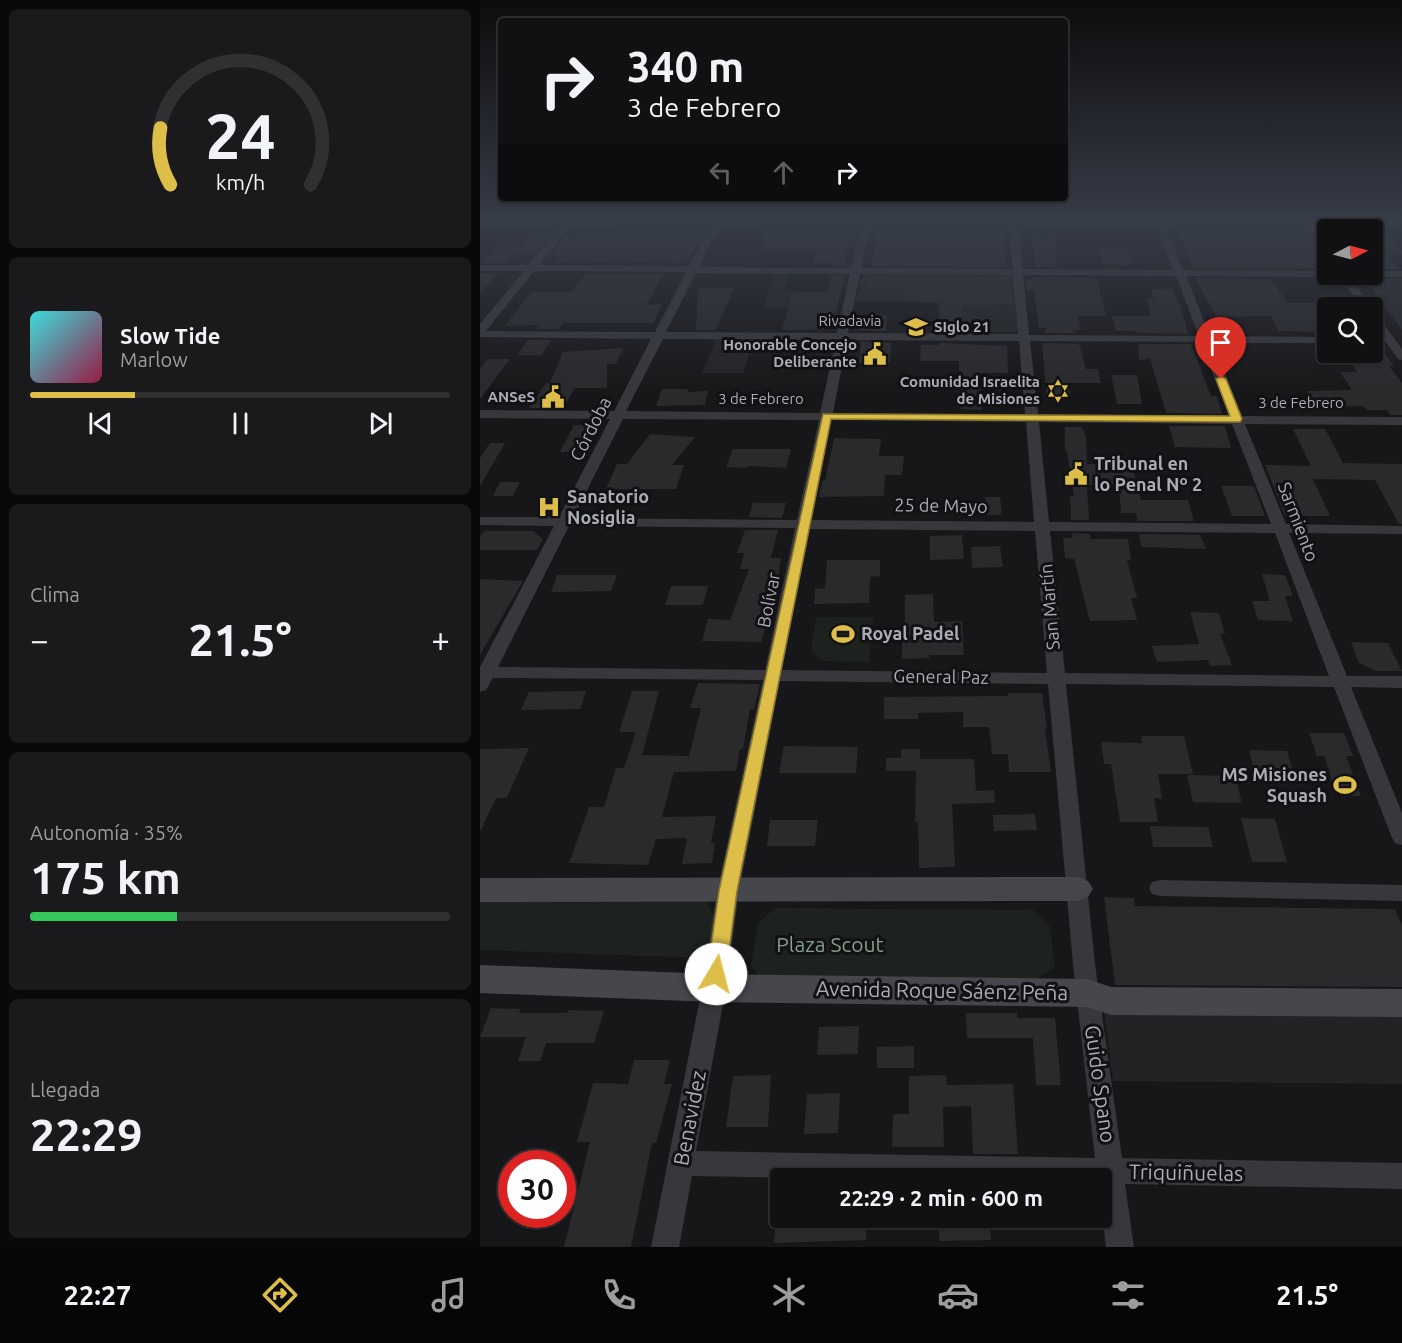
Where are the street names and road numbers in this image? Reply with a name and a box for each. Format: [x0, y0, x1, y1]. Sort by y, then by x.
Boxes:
street label: Rivadavia [818, 312, 882, 329]
street label: 3 de Febrero [718, 390, 804, 407]
street label: Córdoba [565, 393, 615, 464]
street label: 3 de Febrero [1258, 394, 1344, 411]
street label: Sarmiento [1275, 479, 1323, 564]
street label: 25 de Mayo [894, 494, 988, 516]
street label: San Martín [1035, 563, 1063, 651]
street label: Bolívar [753, 570, 783, 629]
street label: General Paz [893, 665, 989, 687]
street label: Avenida Roque Sáenz Peña [816, 976, 1068, 1004]
street label: Guido Spano [1081, 1023, 1121, 1144]
street label: Benavidez [668, 1068, 710, 1168]
street label: Triquiñuelas [1129, 1159, 1243, 1185]

